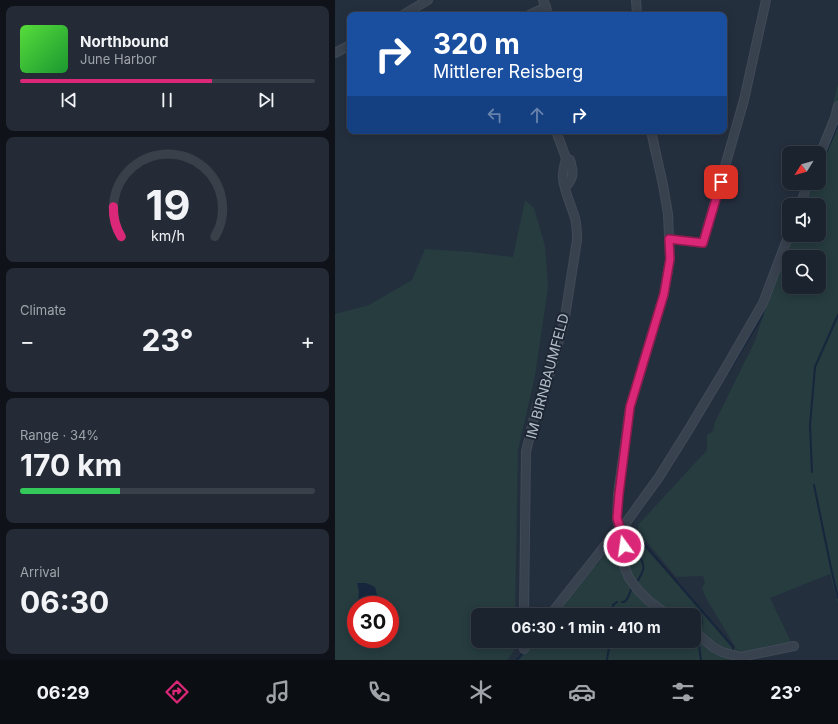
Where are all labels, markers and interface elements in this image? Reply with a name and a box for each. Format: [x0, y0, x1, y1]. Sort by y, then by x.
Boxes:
text: 320 m [433, 27, 520, 61]
icon: right [367, 28, 419, 80]
text: Northbound [80, 32, 169, 51]
text: June Harbor [80, 51, 157, 67]
text: Mittlerer Reisberg [433, 61, 583, 82]
icon: previous [58, 89, 80, 111]
icon: pause [156, 89, 178, 111]
icon: next [255, 89, 277, 111]
icon: left [484, 104, 506, 126]
icon: ahead [526, 104, 548, 126]
icon: right [568, 104, 590, 126]
north arrow [782, 146, 826, 190]
map controls [782, 146, 826, 294]
pin [704, 165, 738, 199]
icon: arrive [710, 171, 732, 193]
text: 19 [145, 180, 190, 230]
button: sound [782, 198, 826, 242]
text: km/h [151, 227, 184, 244]
button: search [782, 250, 826, 294]
text: Climate [20, 302, 66, 318]
street label: IM BIRNBAUMFELD [522, 311, 572, 441]
text: 23° [142, 322, 193, 358]
text: − [20, 328, 35, 354]
text: + [300, 328, 315, 354]
text: Range · 34% [20, 427, 99, 443]
text: 170 km [20, 447, 122, 483]
position arrow [603, 525, 645, 567]
text: Arrival [20, 564, 60, 580]
text: 06:30 [20, 584, 109, 620]
speed limit sign: 30 [347, 596, 399, 648]
text: 06:30 · 1 min · 410 m [511, 618, 661, 637]
icon: directions [163, 678, 191, 706]
icon: music [264, 678, 292, 706]
icon: phone [365, 678, 393, 706]
icon: climate [467, 678, 495, 706]
icon: car [568, 678, 596, 706]
icon: filters [669, 678, 697, 706]
text: 06:29 [37, 682, 90, 703]
text: 23° [770, 682, 801, 703]

